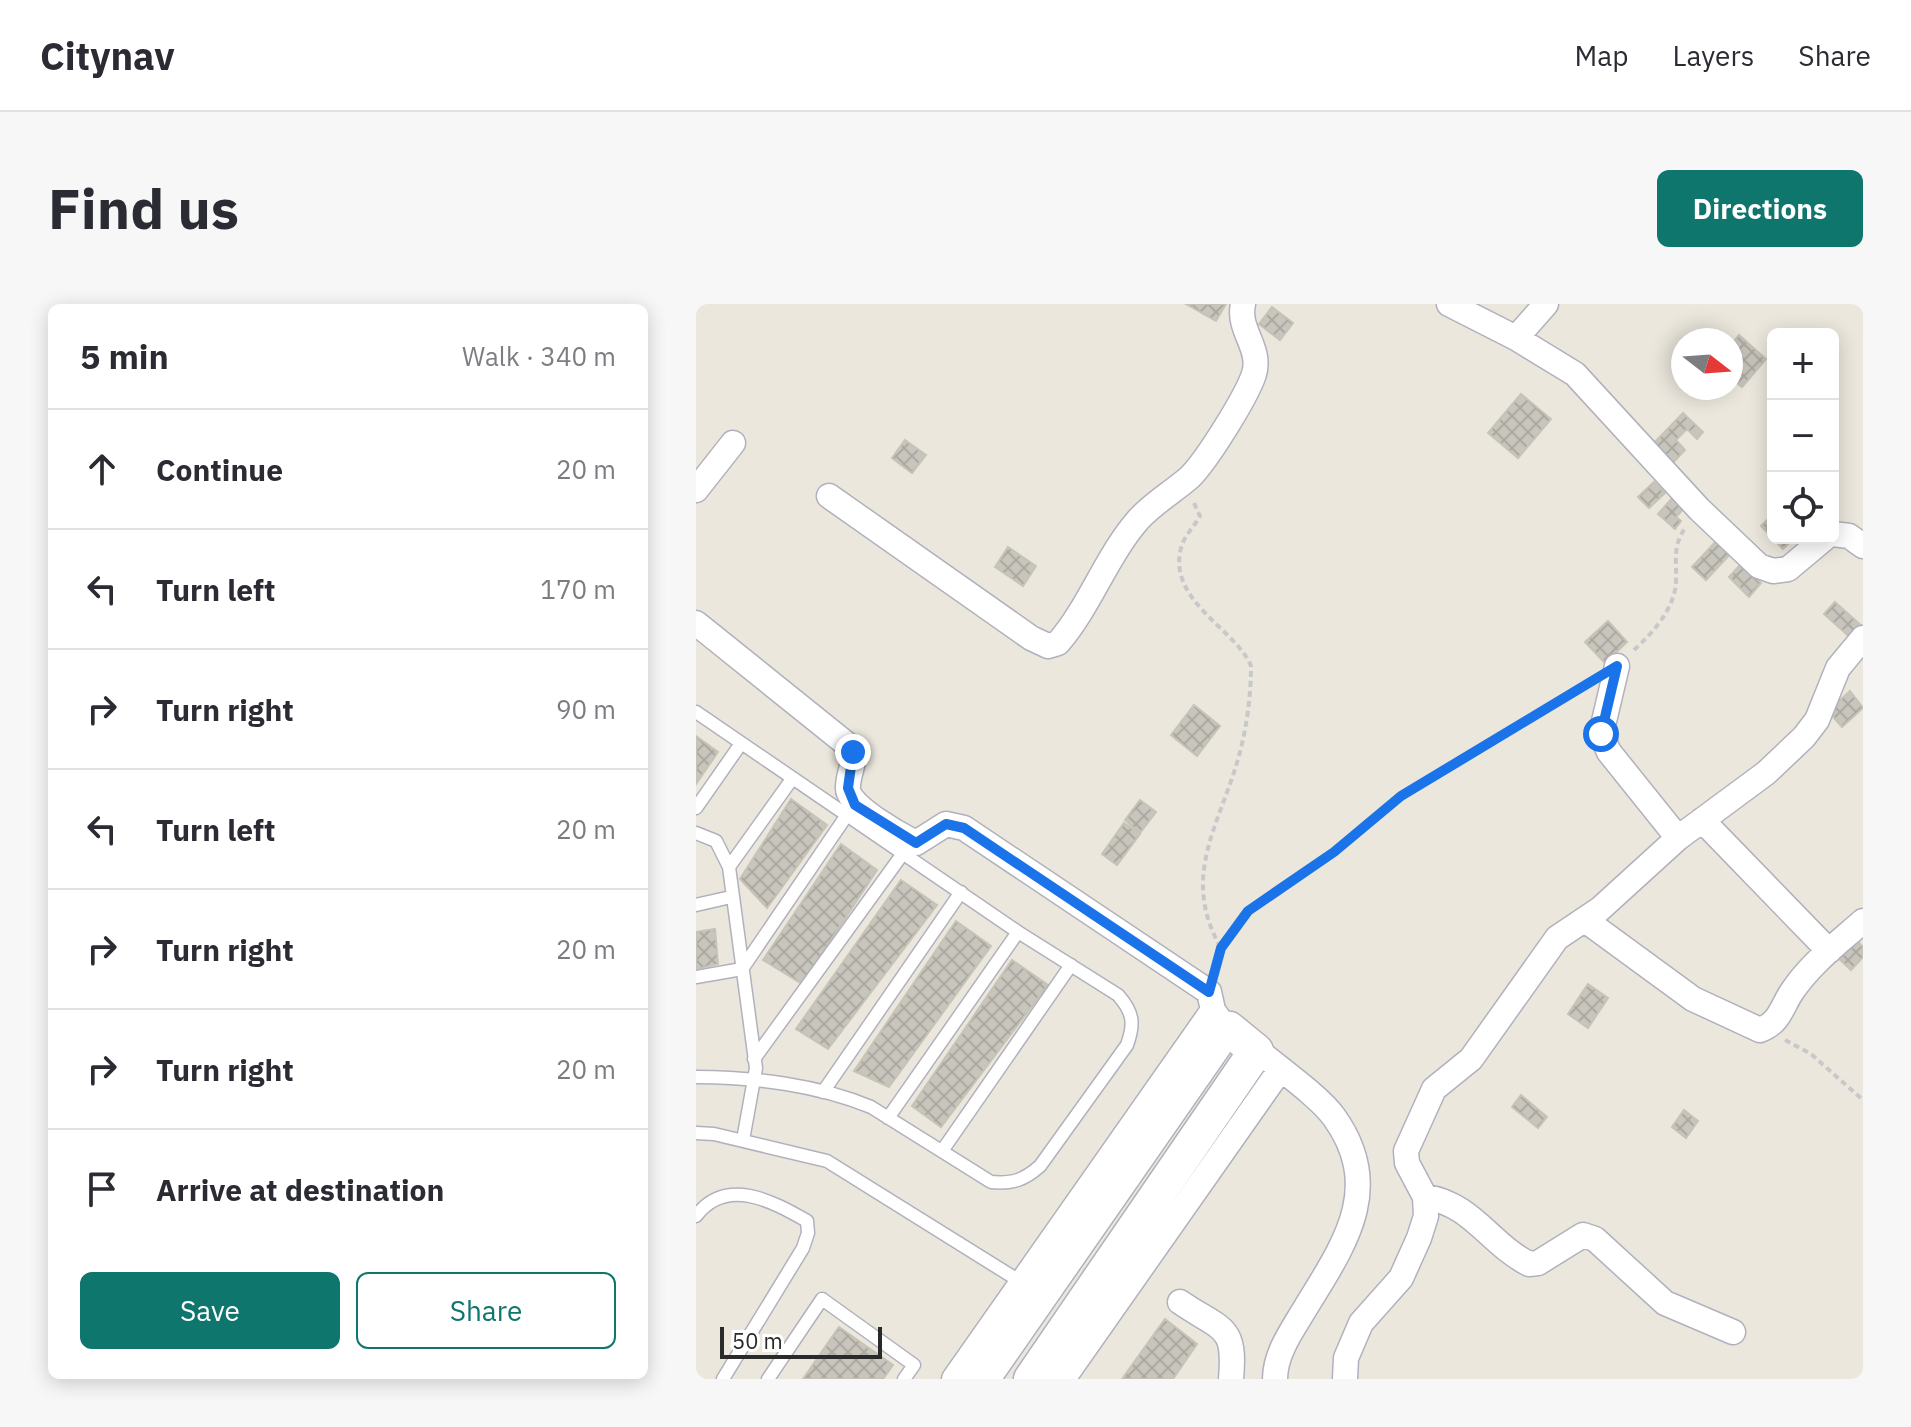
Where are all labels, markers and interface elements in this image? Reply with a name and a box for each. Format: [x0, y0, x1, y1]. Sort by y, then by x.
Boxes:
text: Citynav [40, 31, 175, 80]
text: Map [1574, 37, 1628, 74]
text: Layers [1672, 37, 1754, 74]
text: Share [1798, 37, 1871, 74]
button: Directions [1657, 170, 1863, 247]
text: Find us [48, 172, 239, 244]
north arrow [1671, 328, 1743, 400]
map controls [1767, 328, 1839, 544]
button: + [1767, 328, 1839, 400]
text: 5 min [80, 334, 169, 378]
text: Walk · 340 m [462, 339, 616, 373]
button: − [1767, 400, 1839, 472]
icon: ahead [80, 447, 124, 491]
text: Continue [156, 450, 283, 489]
text: 20 m [556, 452, 616, 486]
button: locate [1767, 472, 1839, 544]
icon: left [80, 567, 124, 611]
text: Turn left [156, 570, 275, 609]
text: 170 m [540, 572, 616, 606]
icon: right [80, 687, 124, 731]
text: Turn right [156, 690, 294, 729]
text: 90 m [556, 692, 616, 726]
route start [1583, 716, 1619, 752]
route end [835, 734, 871, 770]
icon: left [80, 807, 124, 851]
text: Turn left [156, 810, 275, 849]
text: 20 m [556, 812, 616, 846]
icon: right [80, 927, 124, 971]
text: Turn right [156, 930, 294, 969]
text: 20 m [556, 932, 616, 966]
icon: right [80, 1047, 124, 1091]
text: Turn right [156, 1050, 294, 1089]
text: 20 m [556, 1052, 616, 1086]
icon: arrive [80, 1167, 124, 1211]
text: Arrive at destination [156, 1170, 444, 1209]
button: Save [80, 1272, 340, 1349]
button: Share [356, 1272, 616, 1349]
scale bar [720, 1323, 882, 1359]
text: 50 m [732, 1326, 783, 1355]

